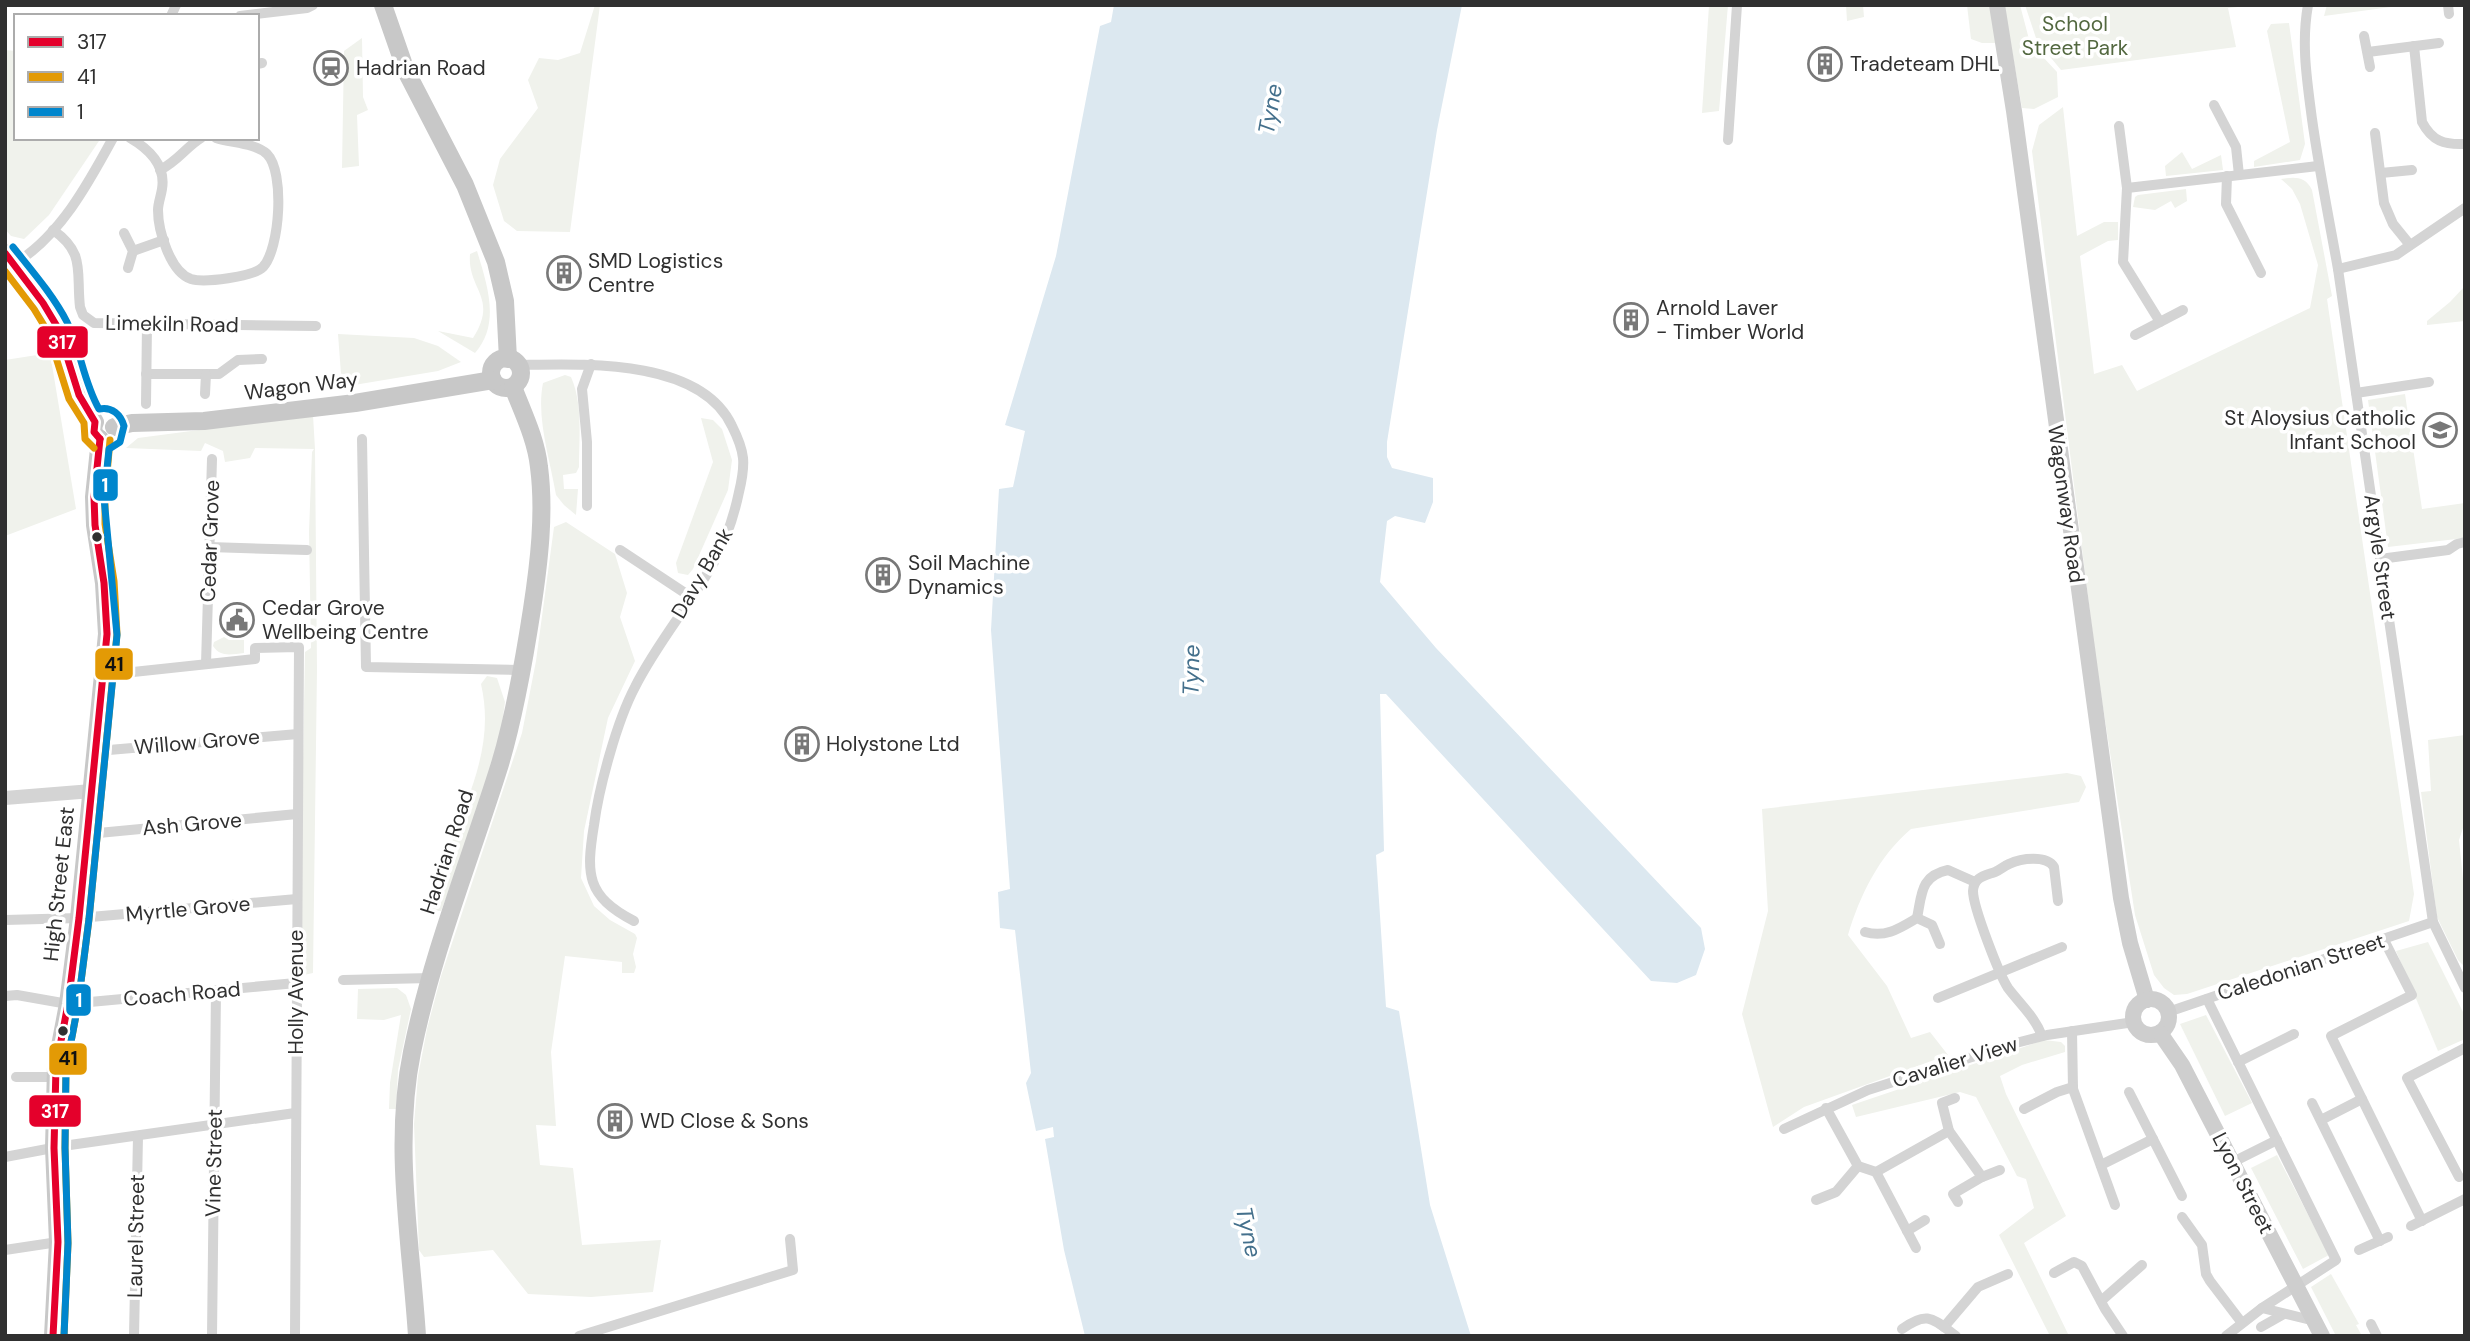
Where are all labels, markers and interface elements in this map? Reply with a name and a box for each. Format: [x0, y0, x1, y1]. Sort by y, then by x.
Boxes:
park label: School Street Park [2022, 10, 2129, 62]
legend [14, 14, 259, 140]
text: 317 [77, 28, 107, 56]
building icon: Tradeteam DHL [1806, 45, 1844, 83]
station icon: Hadrian Road [312, 49, 350, 87]
place label: Tradeteam DHL [1850, 50, 2000, 78]
place label: Hadrian Road [356, 54, 486, 82]
text: 41 [77, 63, 96, 91]
water label: Tyne [1251, 81, 1289, 137]
text: 1 [77, 98, 84, 126]
place label: SMD Logistics Centre [588, 247, 723, 299]
building icon: SMD Logistics Centre [545, 254, 583, 292]
place label: Arnold Laver - Timber World [1656, 294, 1804, 346]
building icon: Arnold Laver - Timber World [1612, 301, 1650, 339]
street label: Limekiln Road [105, 309, 239, 339]
line badge: 317 [36, 325, 89, 359]
text: 317 [48, 330, 76, 355]
street label: Wagon Way [243, 365, 360, 407]
place label: St Aloysius Catholic Infant School [2224, 404, 2416, 456]
school or university icon: St Aloysius Catholic Infant School [2421, 411, 2459, 449]
street label: Wagonway Road [2041, 423, 2091, 585]
line badge: 1 [92, 468, 119, 502]
text: 1 [102, 473, 108, 498]
street label: Cedar Grove [194, 479, 226, 603]
street label: Argyle Street [2357, 492, 2403, 622]
street label: Davy Bank [665, 522, 739, 624]
unlabelled marker [90, 530, 104, 544]
place label: Soil Machine Dynamics [908, 549, 1030, 601]
building icon: Soil Machine Dynamics [864, 556, 902, 594]
place label: Cedar Grove Wellbeing Centre [262, 594, 429, 646]
public building icon: Cedar Grove Wellbeing Centre [218, 601, 256, 639]
water label: Tyne [1176, 644, 1206, 696]
line badge: 41 [94, 647, 134, 681]
text: 41 [104, 652, 124, 677]
street label: Willow Grove [133, 723, 261, 761]
building icon: Holystone Ltd [783, 725, 821, 763]
place label: Holystone Ltd [826, 730, 960, 758]
street label: Hadrian Road [414, 786, 480, 918]
street label: High Street East [37, 805, 81, 963]
street label: Ash Grove [141, 806, 243, 842]
street label: Myrtle Grove [124, 890, 252, 928]
street label: Caledonian Street [2214, 927, 2388, 1007]
street label: Holly Avenue [282, 930, 310, 1054]
street label: Coach Road [122, 975, 242, 1013]
line badge: 1 [65, 983, 92, 1017]
text: 1 [76, 988, 82, 1013]
unlabelled marker [56, 1024, 70, 1038]
street label: Cavalier View [1889, 1030, 2021, 1094]
line badge: 41 [48, 1042, 88, 1076]
text: 41 [58, 1046, 78, 1071]
line badge: 317 [28, 1094, 82, 1128]
text: 317 [41, 1099, 69, 1124]
building icon: WD Close & Sons [596, 1102, 634, 1140]
place label: WD Close & Sons [640, 1107, 809, 1135]
street label: Vine Street [199, 1109, 229, 1217]
street label: Lyon Street [2206, 1128, 2280, 1238]
street label: Laurel Street [121, 1174, 151, 1298]
water label: Tyne [1229, 1204, 1269, 1260]

